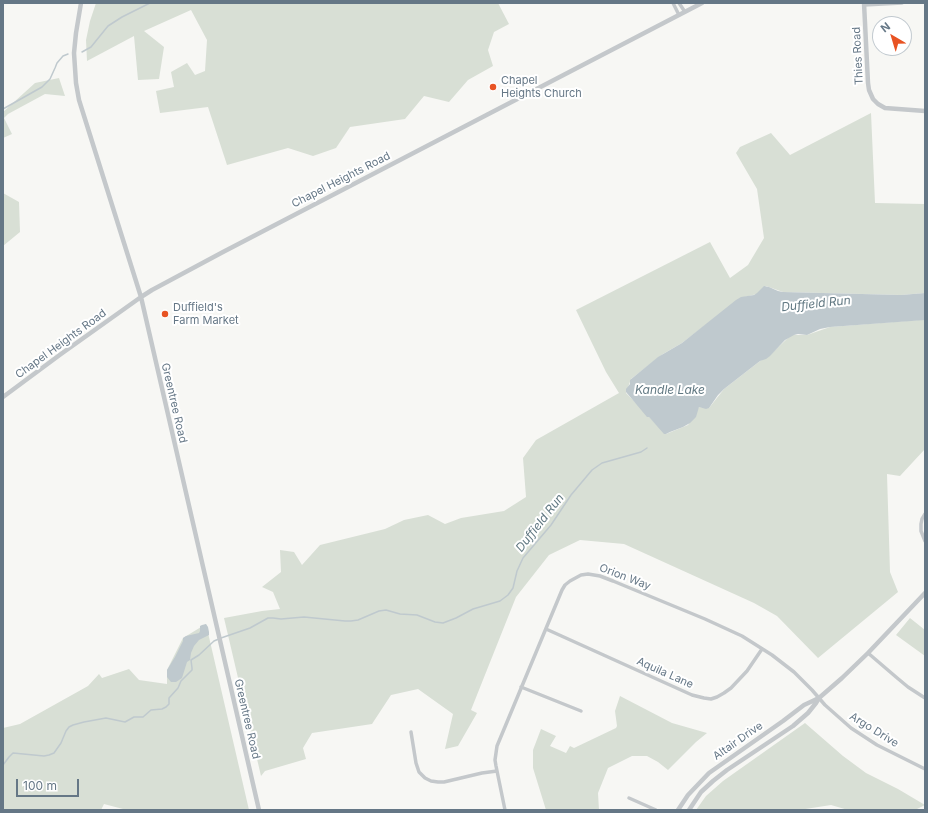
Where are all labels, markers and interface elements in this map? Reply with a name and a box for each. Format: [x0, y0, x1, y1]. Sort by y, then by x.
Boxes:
north arrow [872, 16, 912, 56]
text: N [878, 19, 893, 35]
street label: Thies Road [850, 27, 866, 85]
place label: Chapel Heights Church [501, 74, 582, 100]
marker: Chapel Heights Church [488, 82, 498, 92]
street label: Chapel Heights Road [289, 149, 393, 211]
water label: Duffield Run [781, 293, 851, 315]
place label: Duffield's Farm Market [173, 301, 239, 327]
street label: Chapel Heights Road [13, 307, 109, 381]
marker: Duffield's Farm Market [160, 309, 170, 319]
street label: Greentree Road [158, 362, 190, 444]
water label: Kandle Lake [635, 383, 705, 397]
water label: Duffield Run [513, 491, 567, 555]
street label: Orion Way [597, 561, 653, 593]
street label: Aquila Lane [635, 655, 695, 691]
street label: Greentree Road [231, 678, 263, 760]
street label: Argo Drive [847, 710, 901, 750]
street label: Altair Drive [711, 719, 765, 763]
scale bar [18, 771, 81, 797]
text: 100 m [23, 778, 57, 793]

